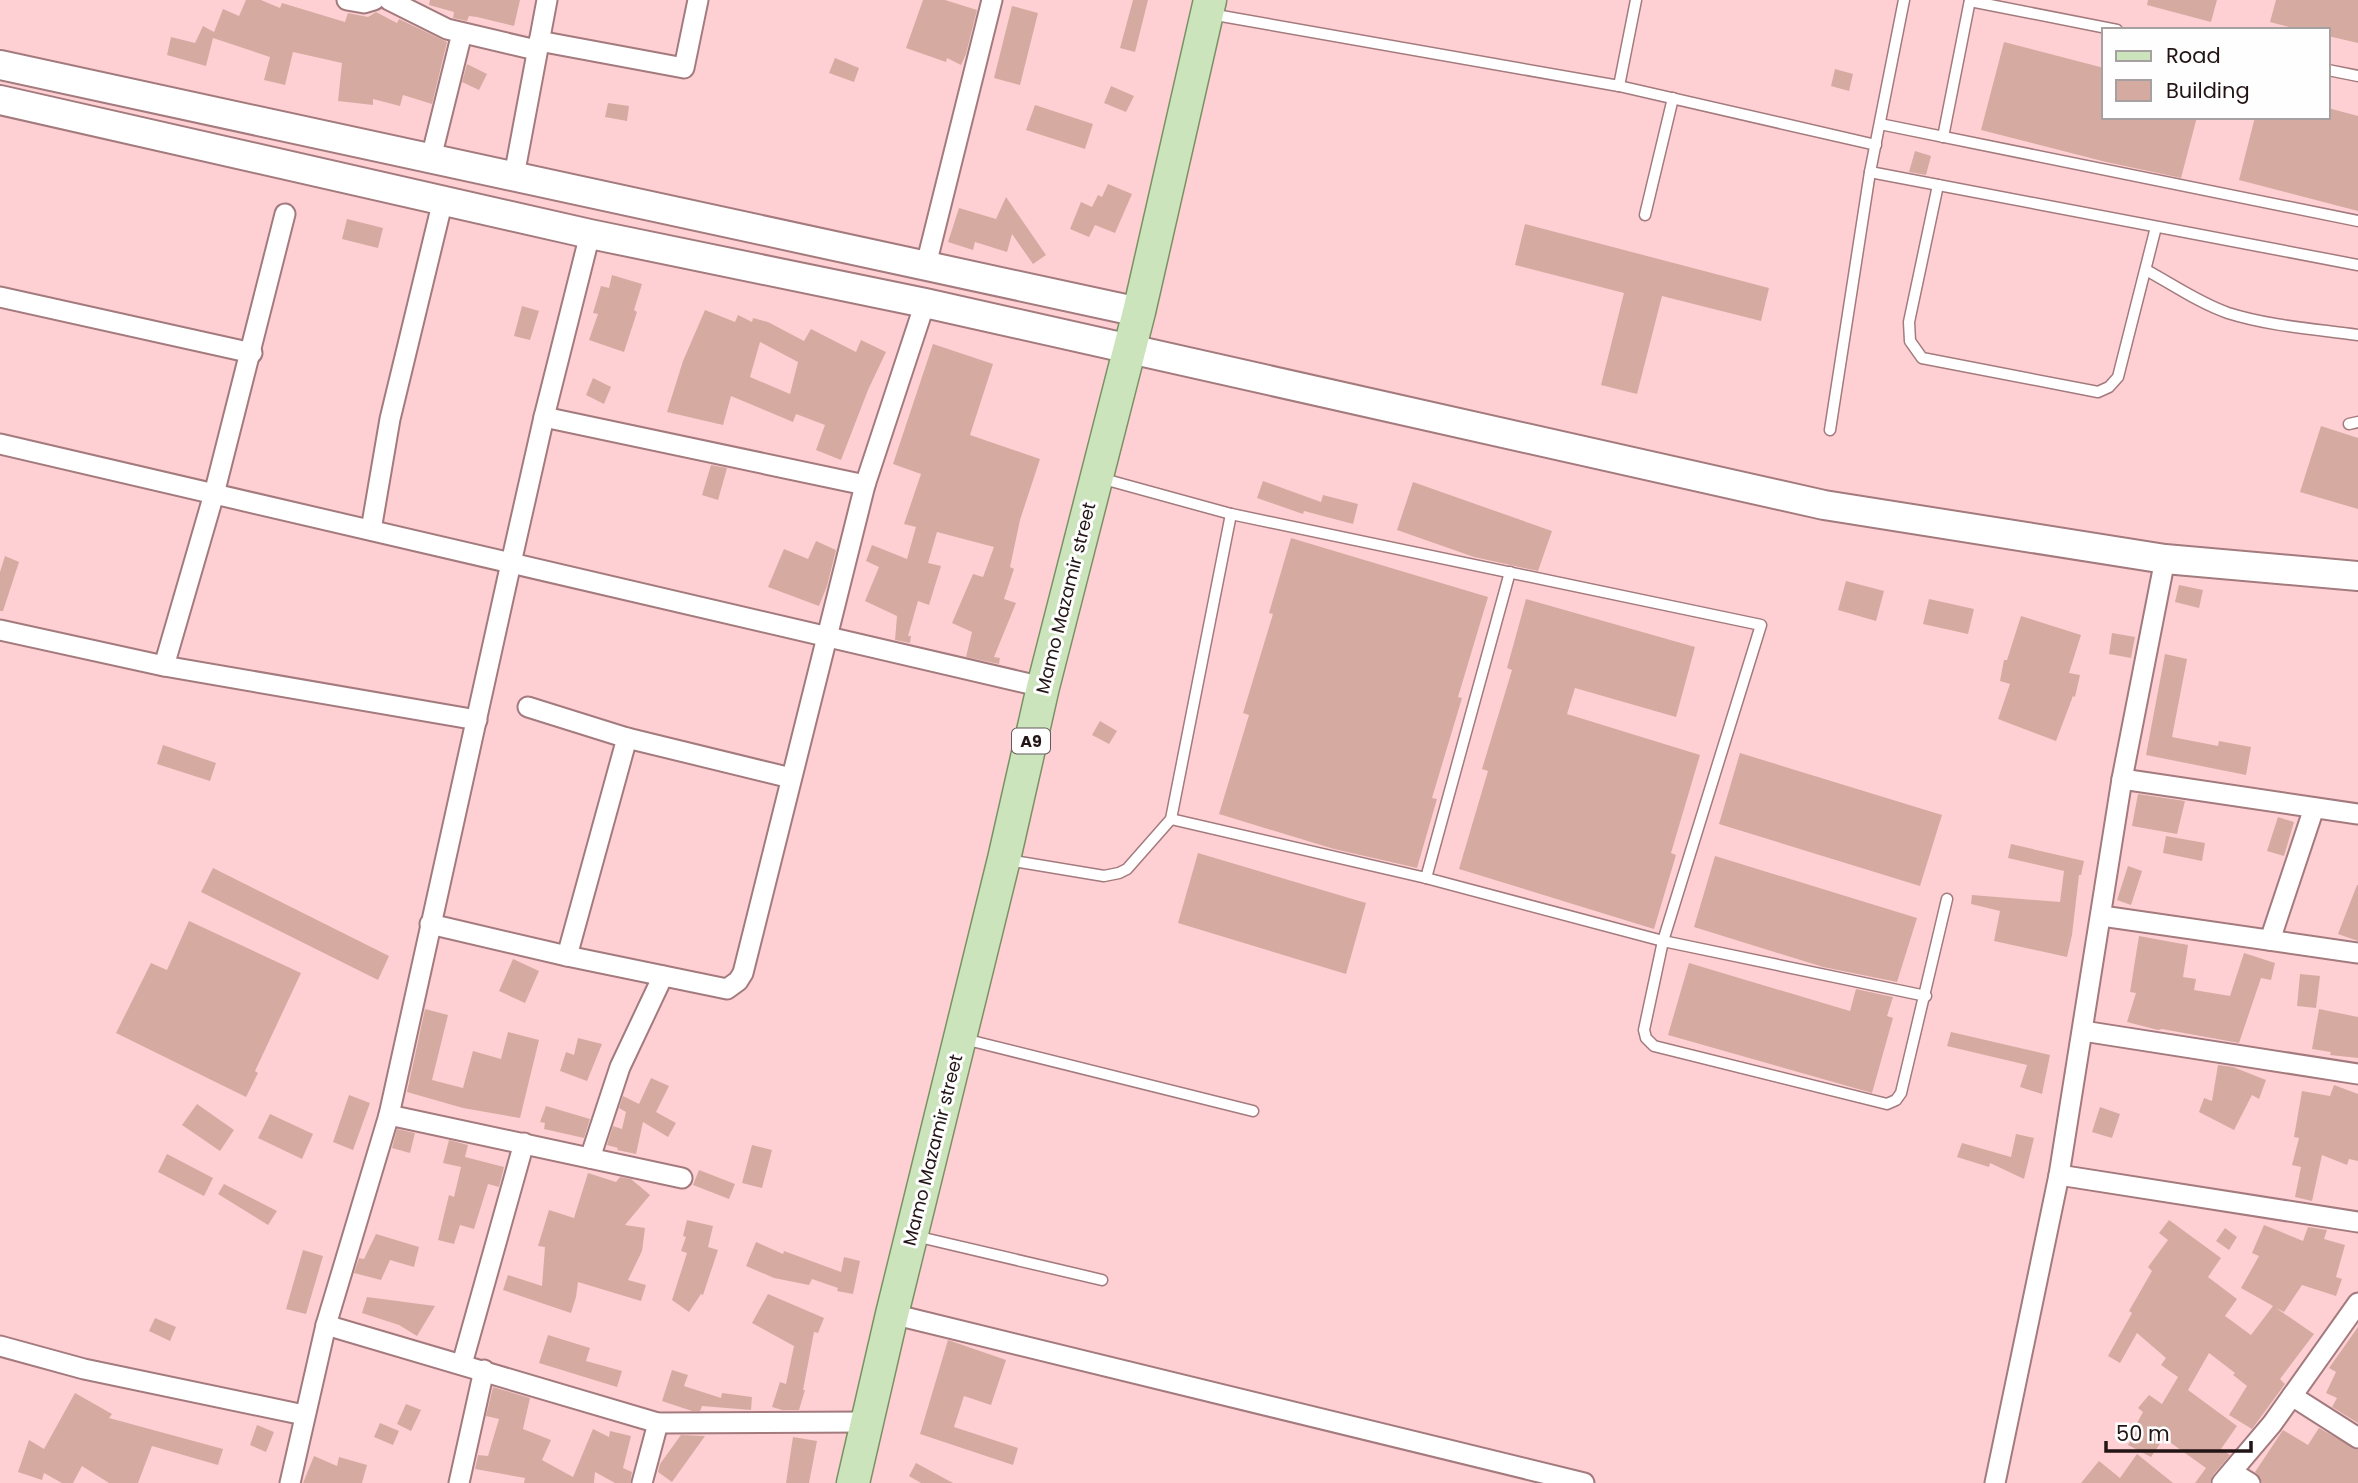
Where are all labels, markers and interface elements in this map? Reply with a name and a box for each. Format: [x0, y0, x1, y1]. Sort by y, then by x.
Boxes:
legend [2102, 28, 2330, 119]
text: Road [2166, 41, 2221, 70]
text: Building [2166, 76, 2250, 105]
street label: Mamo Mazamir street [1030, 499, 1101, 696]
road number: A9 [1012, 728, 1050, 754]
street label: Mamo Mazamir street [897, 1051, 968, 1248]
scale bar [2106, 1410, 2251, 1454]
text: 50 m [2116, 1419, 2170, 1448]

